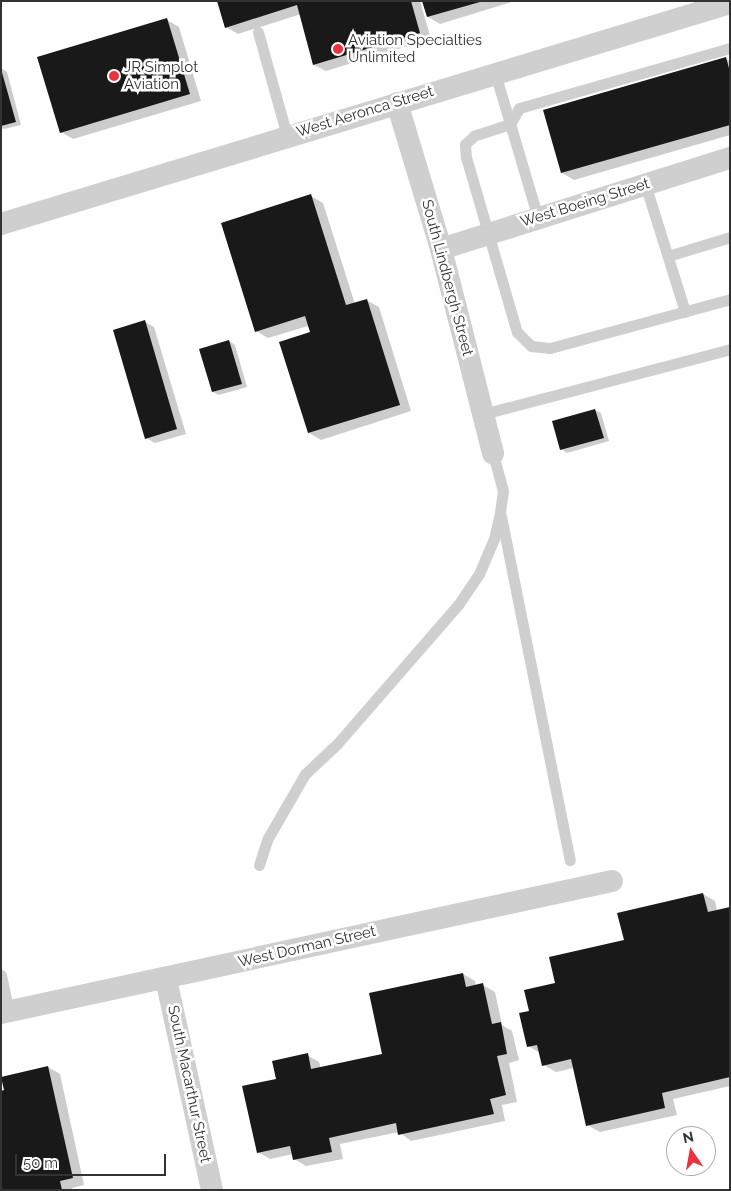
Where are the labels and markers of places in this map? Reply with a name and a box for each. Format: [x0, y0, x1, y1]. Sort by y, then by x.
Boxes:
place label: Aviation Specialties Unlimited [348, 31, 482, 66]
marker: Aviation Specialties Unlimited [332, 43, 344, 55]
place label: JR Simplot Aviation [124, 58, 198, 93]
marker: JR Simplot Aviation [108, 70, 120, 82]

